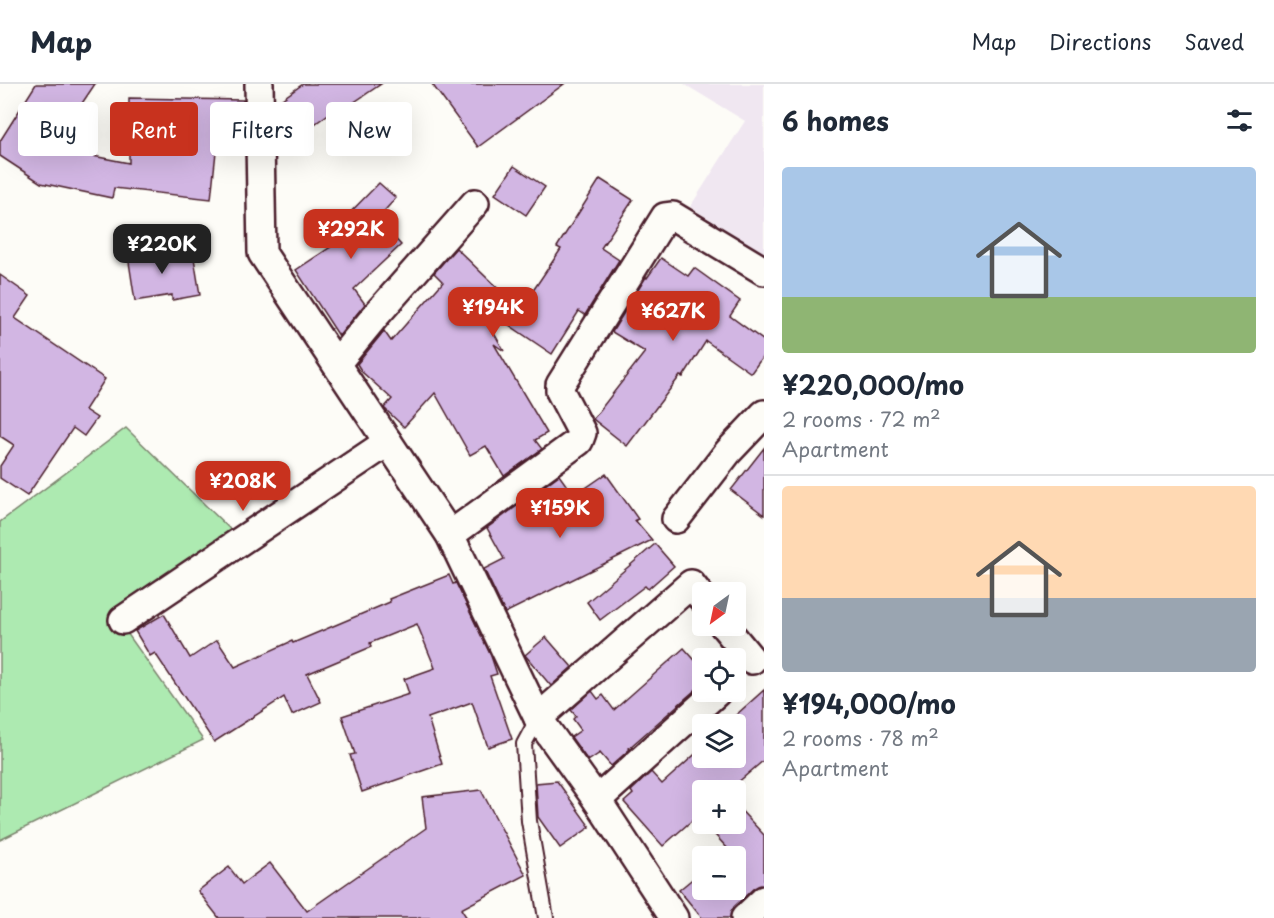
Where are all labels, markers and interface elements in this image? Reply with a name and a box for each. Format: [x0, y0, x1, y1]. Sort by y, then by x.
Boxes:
text: Map [30, 20, 92, 63]
text: Map [971, 25, 1016, 57]
text: Directions [1049, 25, 1151, 57]
text: Saved [1184, 25, 1244, 57]
text: 6 homes [782, 101, 889, 140]
chip: Buy [18, 102, 98, 156]
chip: Rent [110, 102, 198, 156]
chip: Filters [210, 102, 314, 156]
chip: New [326, 102, 412, 156]
icon: filters [1223, 104, 1256, 137]
icon: home [965, 206, 1073, 314]
pin: ¥292K [309, 209, 393, 260]
text: ¥292K [318, 213, 384, 243]
pin: ¥220K [120, 224, 204, 275]
text: ¥220K [127, 228, 197, 258]
pin: ¥194K [451, 287, 535, 338]
text: ¥194K [462, 291, 524, 321]
pin: ¥627K [631, 291, 715, 342]
text: ¥627K [641, 295, 705, 325]
text: ¥220,000/mo [782, 365, 964, 404]
text: 2 rooms · 72 m² [782, 404, 941, 434]
text: Apartment [782, 434, 889, 464]
pin: ¥208K [201, 461, 285, 512]
text: ¥208K [209, 465, 277, 495]
pin: ¥159K [518, 488, 602, 539]
text: ¥159K [530, 492, 590, 522]
icon: home [965, 525, 1073, 633]
north arrow [692, 582, 746, 636]
map controls [692, 582, 746, 900]
button: locate [692, 648, 746, 702]
text: ¥194,000/mo [782, 684, 956, 723]
button: layers [692, 714, 746, 768]
text: 2 rooms · 78 m² [782, 723, 939, 753]
text: Apartment [782, 753, 889, 783]
button: + [692, 780, 746, 834]
button: − [692, 846, 746, 900]

